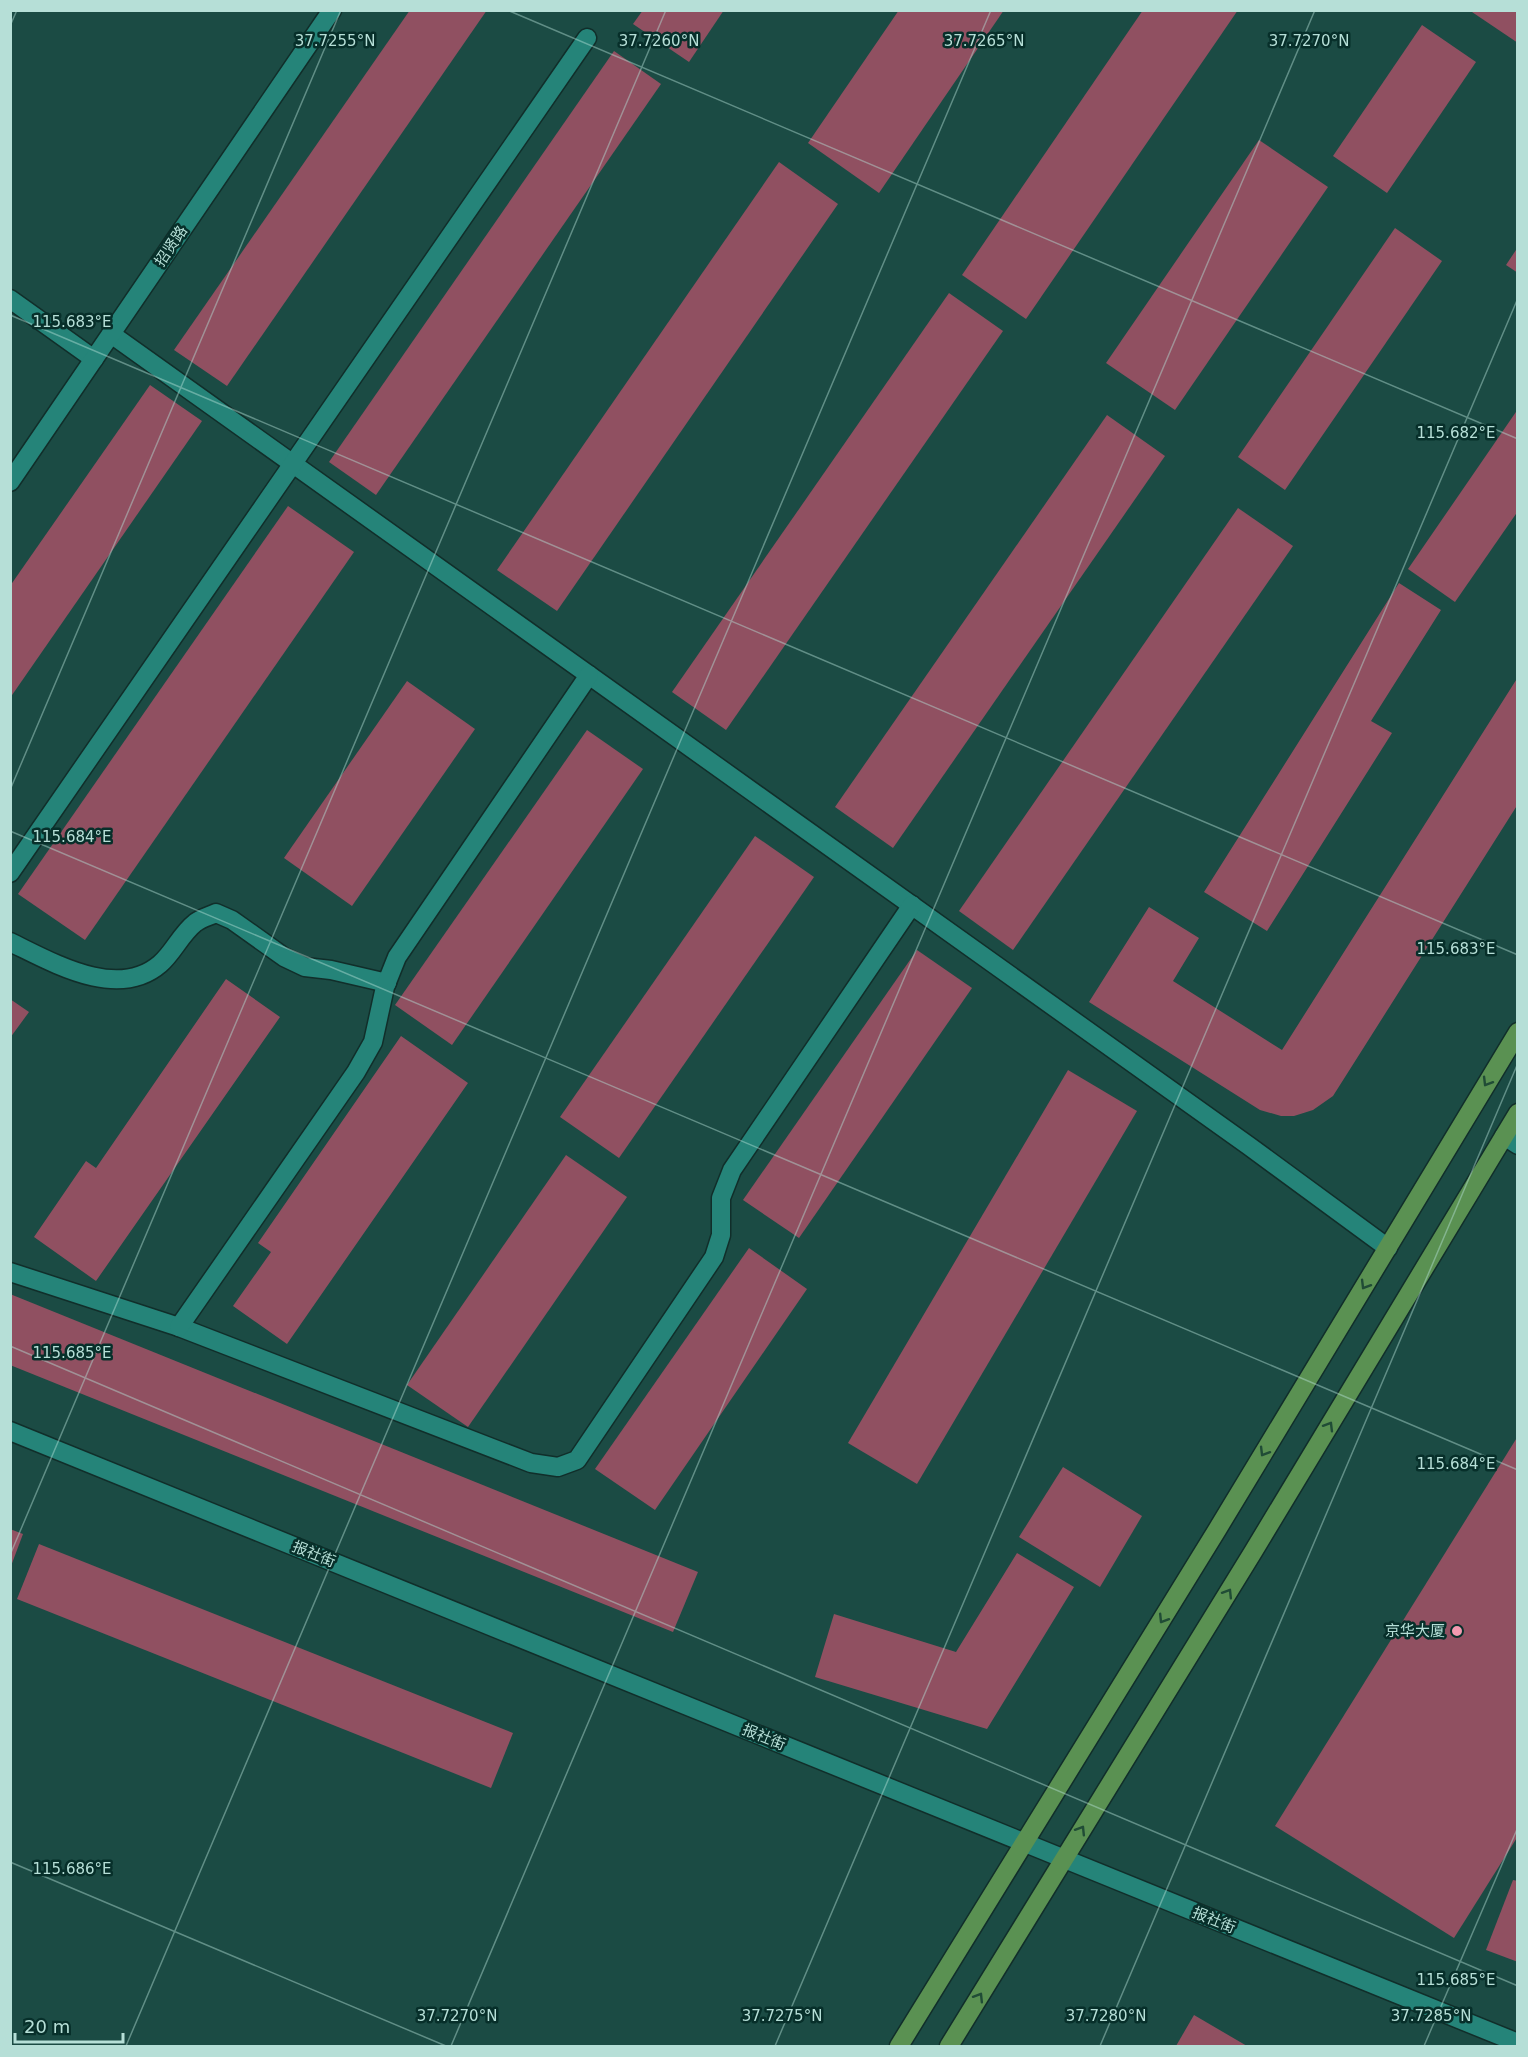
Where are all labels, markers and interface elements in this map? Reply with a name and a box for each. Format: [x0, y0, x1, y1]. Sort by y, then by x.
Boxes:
text: 37.7255°N [295, 32, 375, 50]
text: 37.7260°N [619, 32, 699, 50]
text: 37.7265°N [944, 32, 1024, 50]
text: 37.7270°N [1269, 32, 1349, 50]
street label: 招贤路 [151, 222, 191, 270]
text: 115.683°E [32, 313, 112, 331]
text: 115.682°E [1416, 424, 1496, 442]
text: 115.684°E [32, 828, 112, 846]
text: 115.683°E [1416, 940, 1496, 958]
one-way arrow [1483, 1076, 1495, 1086]
one-way arrow [1360, 1279, 1372, 1289]
text: 115.685°E [32, 1344, 112, 1362]
one-way arrow [1321, 1422, 1333, 1432]
one-way arrow [1260, 1446, 1272, 1456]
text: 115.684°E [1416, 1455, 1496, 1473]
street label: 报社街 [290, 1537, 338, 1571]
one-way arrow [1220, 1589, 1232, 1599]
one-way arrow [1158, 1613, 1170, 1623]
place label: 京华大厦 [1385, 1622, 1445, 1640]
marker: 京华大厦 [1450, 1624, 1464, 1638]
street label: 报社街 [740, 1720, 788, 1754]
one-way arrow [1074, 1826, 1085, 1837]
text: 115.686°E [32, 1860, 112, 1878]
street label: 报社街 [1190, 1903, 1238, 1937]
text: 115.685°E [1416, 1971, 1496, 1989]
one-way arrow [972, 1993, 984, 2003]
scale bar [15, 2006, 123, 2044]
text: 37.7270°N [417, 2007, 497, 2025]
text: 37.7275°N [742, 2007, 822, 2025]
text: 37.7280°N [1066, 2007, 1146, 2025]
text: 37.7285°N [1391, 2007, 1471, 2025]
text: 20 m [24, 2016, 70, 2037]

